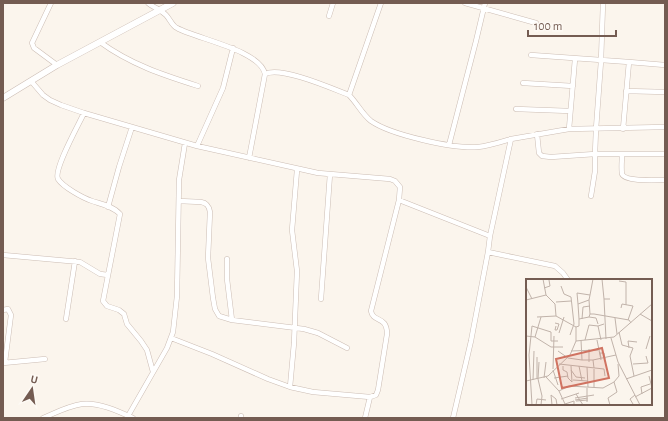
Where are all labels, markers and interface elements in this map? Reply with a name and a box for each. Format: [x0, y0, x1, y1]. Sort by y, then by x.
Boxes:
scale bar [528, 12, 616, 38]
text: 100 m [534, 20, 562, 32]
inset map [526, 279, 652, 405]
north arrow [12, 369, 52, 409]
text: U [29, 374, 39, 386]

